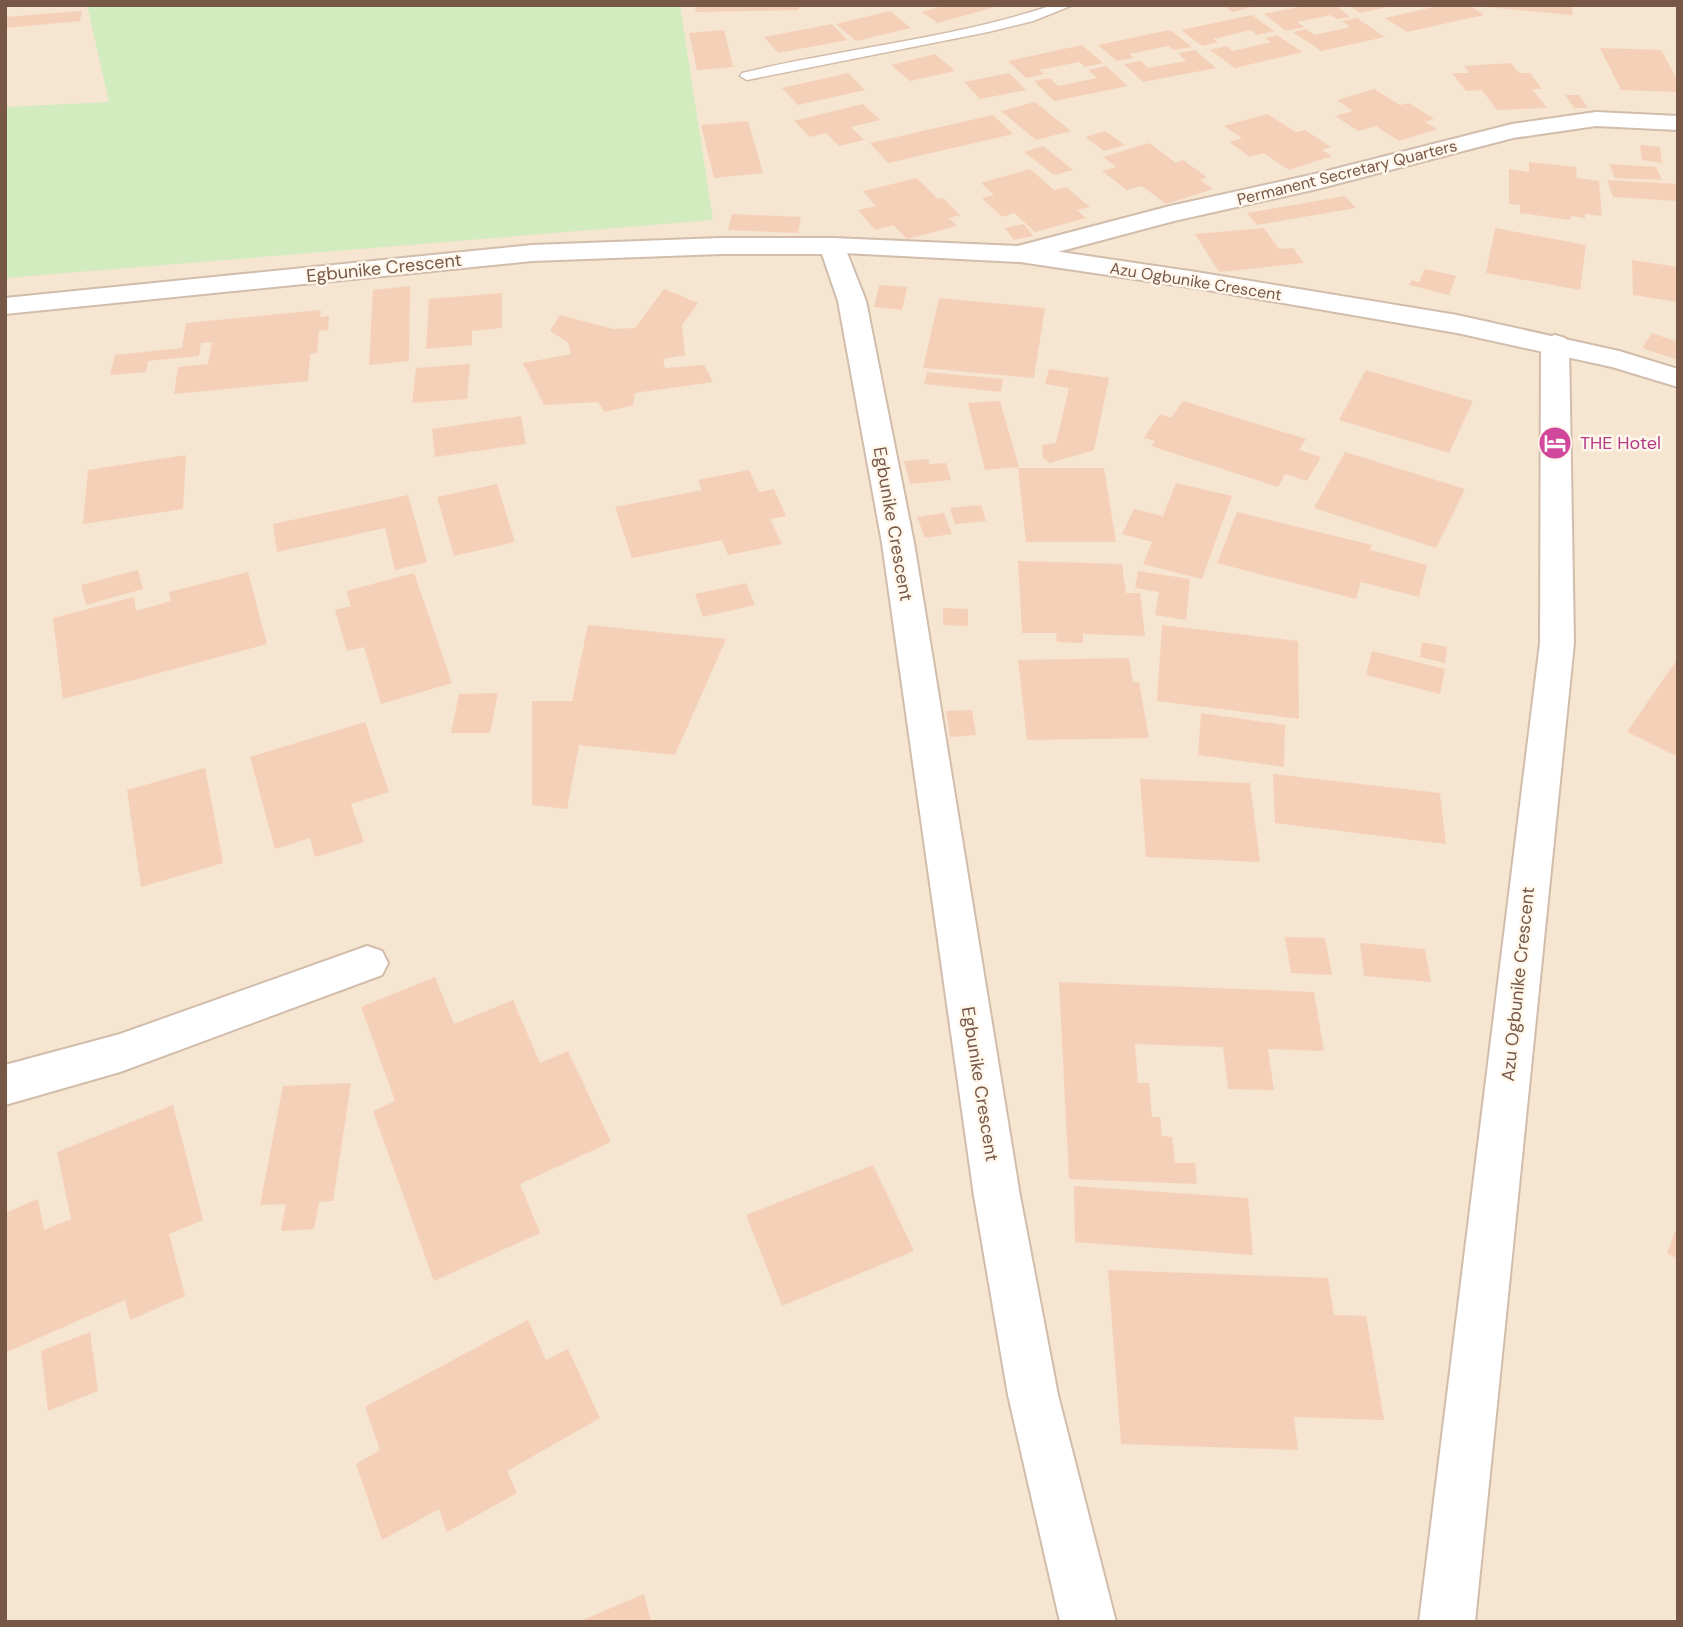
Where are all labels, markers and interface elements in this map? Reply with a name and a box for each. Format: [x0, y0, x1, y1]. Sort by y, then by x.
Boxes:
street label: Permanent Secretary Quarters [1235, 135, 1459, 210]
street label: Egbunike Crescent [305, 248, 463, 288]
street label: Azu Ogbunike Crescent [1109, 258, 1283, 305]
hotel icon: THE Hotel [1536, 424, 1574, 462]
place label: THE Hotel [1580, 431, 1661, 455]
street label: Egbunike Crescent [868, 445, 918, 603]
street label: Azu Ogbunike Crescent [1496, 886, 1540, 1082]
street label: Egbunike Crescent [956, 1005, 1004, 1163]

